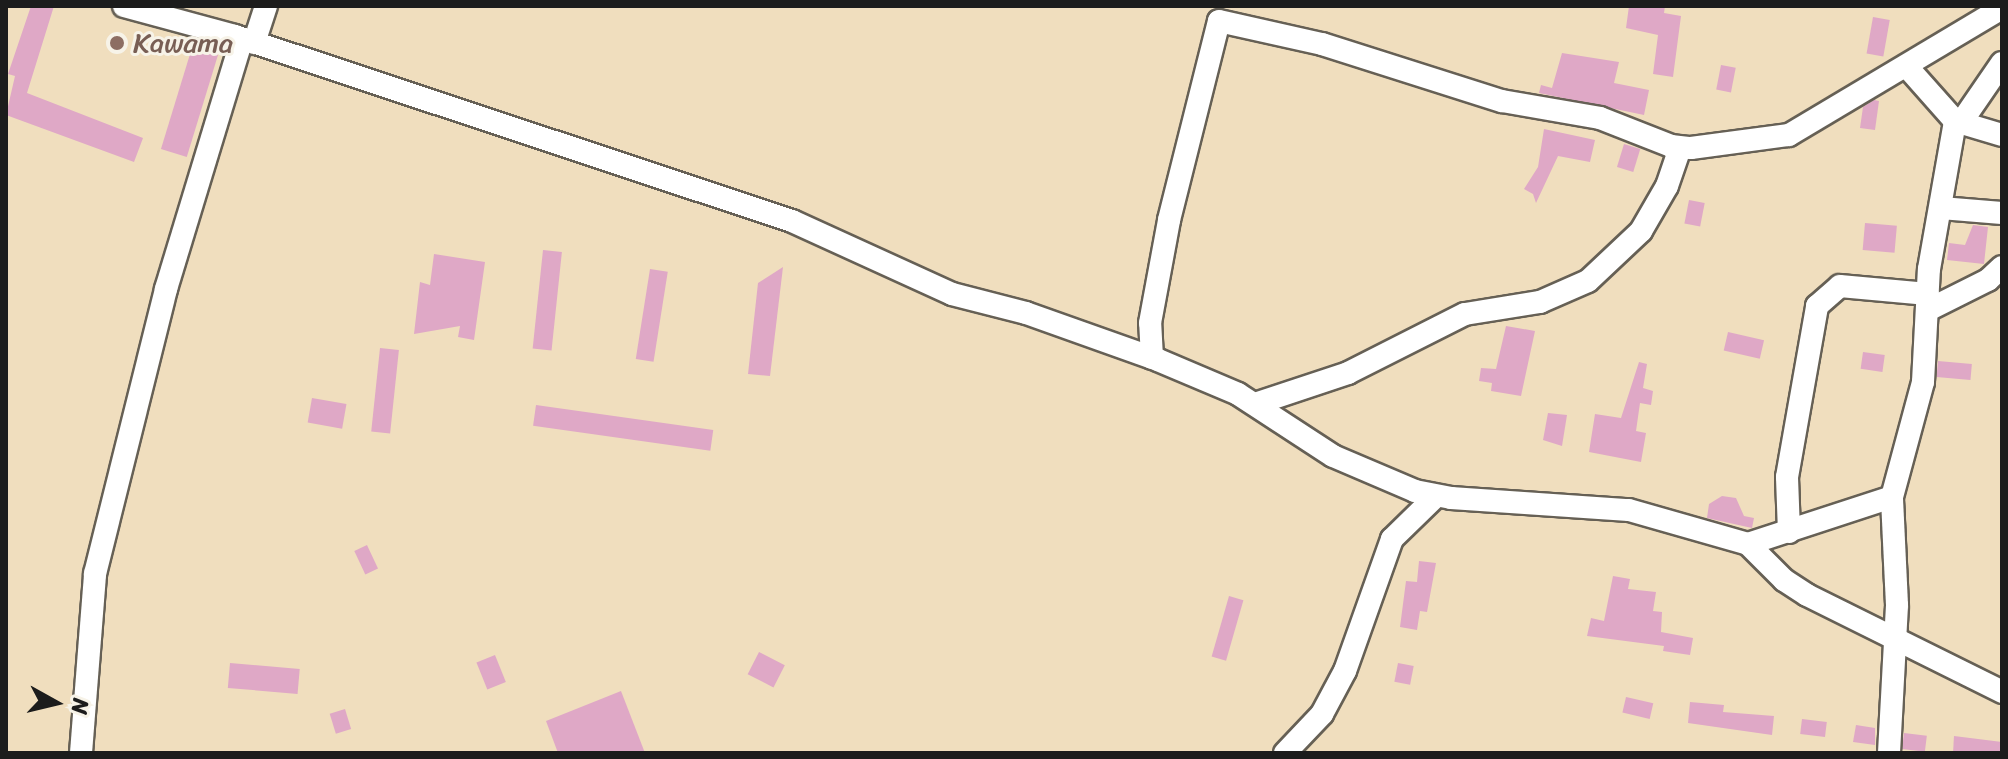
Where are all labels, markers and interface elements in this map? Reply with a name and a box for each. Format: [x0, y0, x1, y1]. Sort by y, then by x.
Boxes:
place label: Kawama [133, 26, 233, 60]
marker: Kawama [108, 34, 126, 52]
north arrow [16, 663, 96, 743]
text: N [60, 696, 101, 717]

